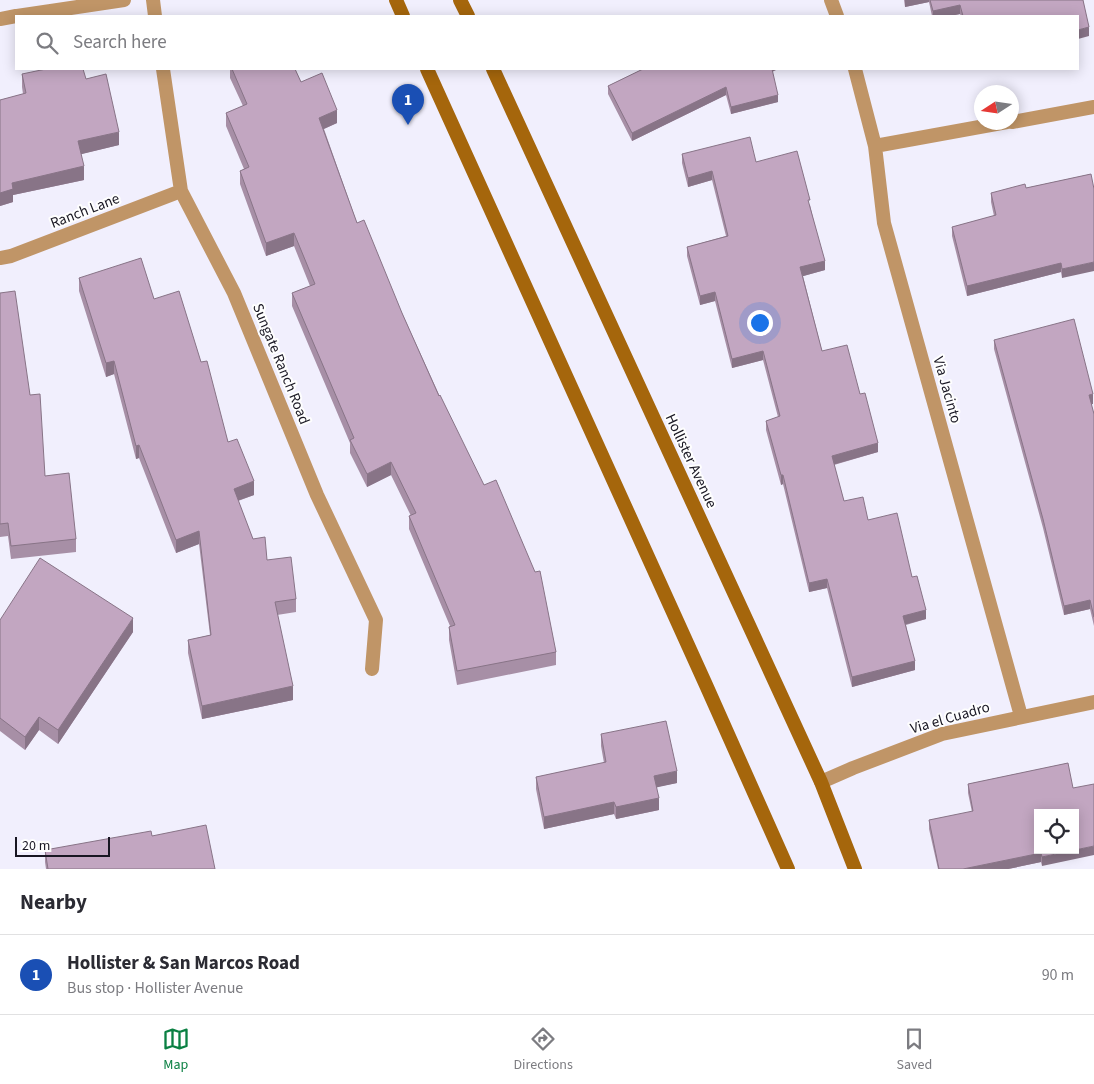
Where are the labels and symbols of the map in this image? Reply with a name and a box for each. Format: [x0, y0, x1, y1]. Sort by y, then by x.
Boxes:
pin: 1 [392, 84, 424, 125]
north arrow [974, 85, 1019, 130]
street label: Ranch Lane [47, 188, 123, 234]
street label: Sungate Ranch Road [247, 300, 315, 428]
your location [747, 310, 773, 336]
street label: Via Jacinto [927, 354, 967, 426]
street label: Hollister Avenue [660, 410, 722, 512]
street label: Via el Cuadro [908, 697, 992, 739]
scale bar [15, 834, 110, 857]

